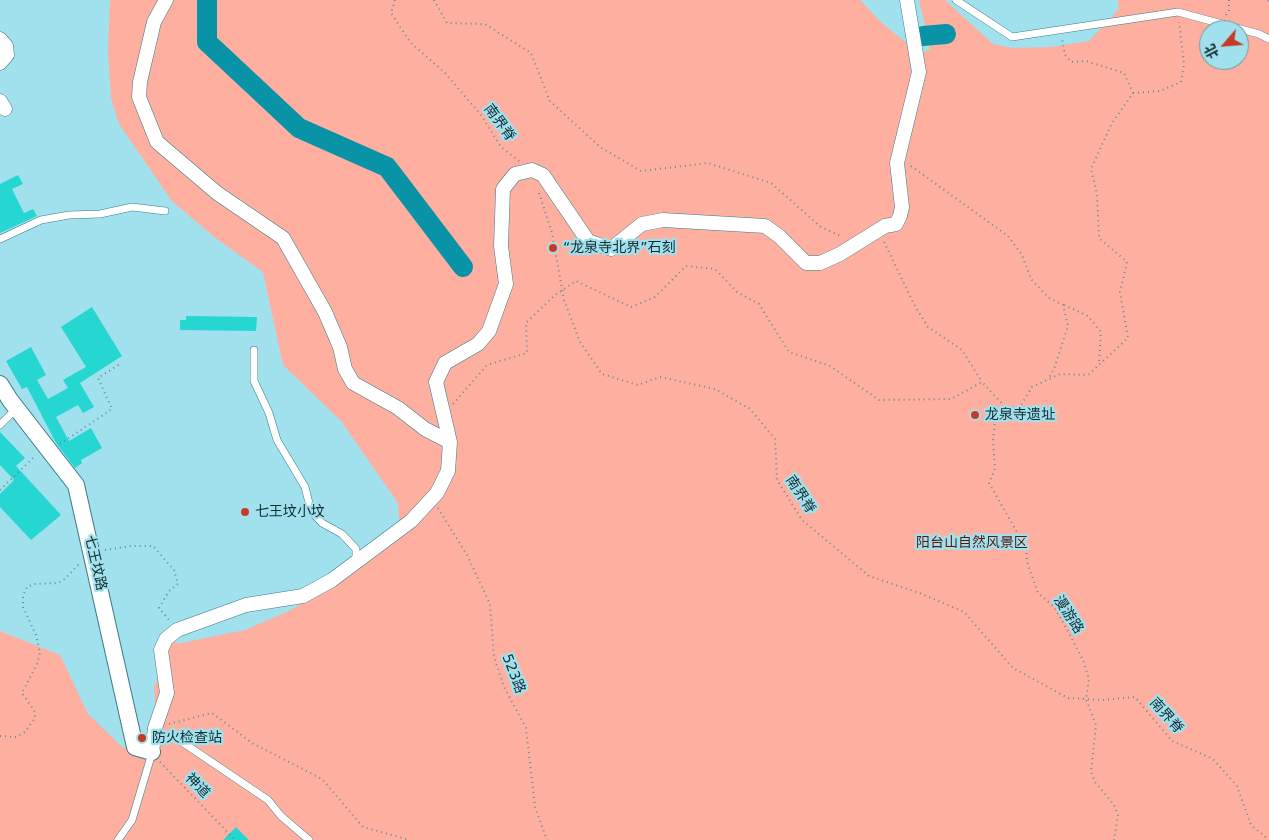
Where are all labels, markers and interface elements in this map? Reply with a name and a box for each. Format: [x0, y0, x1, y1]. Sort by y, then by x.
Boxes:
north arrow [1199, 20, 1249, 70]
text: 北 [1201, 41, 1222, 61]
street label: 南界脊 [480, 101, 518, 145]
place label: “龙泉寺北界”石刻 [563, 240, 676, 256]
marker: “龙泉寺北界”石刻 [547, 242, 559, 254]
place label: 龙泉寺遗址 [985, 407, 1055, 423]
marker: 龙泉寺遗址 [969, 409, 981, 421]
street label: 南界脊 [782, 473, 818, 517]
place label: 七王坟小坟 [255, 504, 325, 520]
marker: 七王坟小坟 [239, 506, 251, 518]
street label: 七王坟路 [81, 534, 109, 592]
park label: 阳台山自然风景区 [916, 535, 1028, 551]
street label: 漫游路 [1050, 593, 1086, 637]
street label: 523路 [498, 652, 528, 696]
street label: 南界脊 [1146, 695, 1186, 737]
place label: 防火检查站 [152, 730, 222, 746]
marker: 防火检查站 [136, 732, 148, 744]
street label: 神道 [181, 770, 213, 802]

